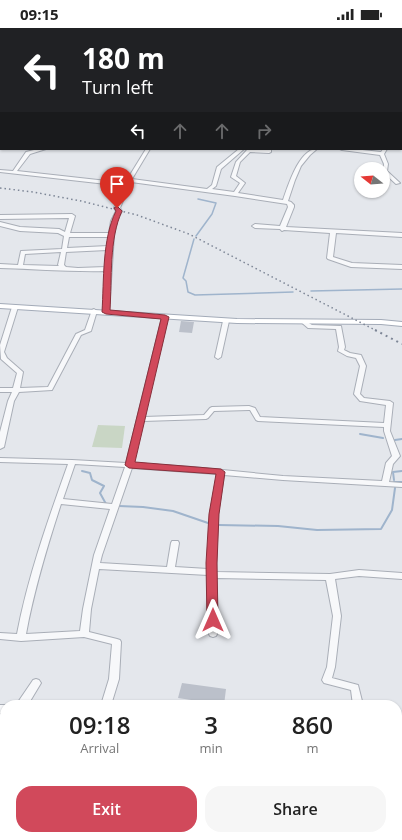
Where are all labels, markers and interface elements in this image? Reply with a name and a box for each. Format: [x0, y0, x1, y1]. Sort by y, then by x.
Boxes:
text: 09:15 [20, 4, 59, 24]
text: 180 m [82, 39, 165, 77]
icon: left [16, 44, 68, 96]
text: Turn left [82, 75, 153, 99]
icon: left [127, 120, 149, 142]
icon: ahead [169, 120, 191, 142]
icon: ahead [211, 120, 233, 142]
icon: right [253, 120, 275, 142]
north arrow [354, 162, 390, 198]
map controls [354, 162, 390, 198]
pin [100, 167, 134, 208]
icon: arrive [106, 173, 128, 195]
position arrow [192, 599, 234, 641]
text: 09:18 [69, 708, 130, 741]
text: 3 [204, 708, 218, 741]
text: 860 [292, 708, 333, 741]
text: Arrival [80, 739, 119, 757]
text: min [200, 739, 223, 757]
text: m [306, 739, 318, 757]
button: Exit [16, 786, 197, 832]
button: Share [205, 786, 386, 832]

